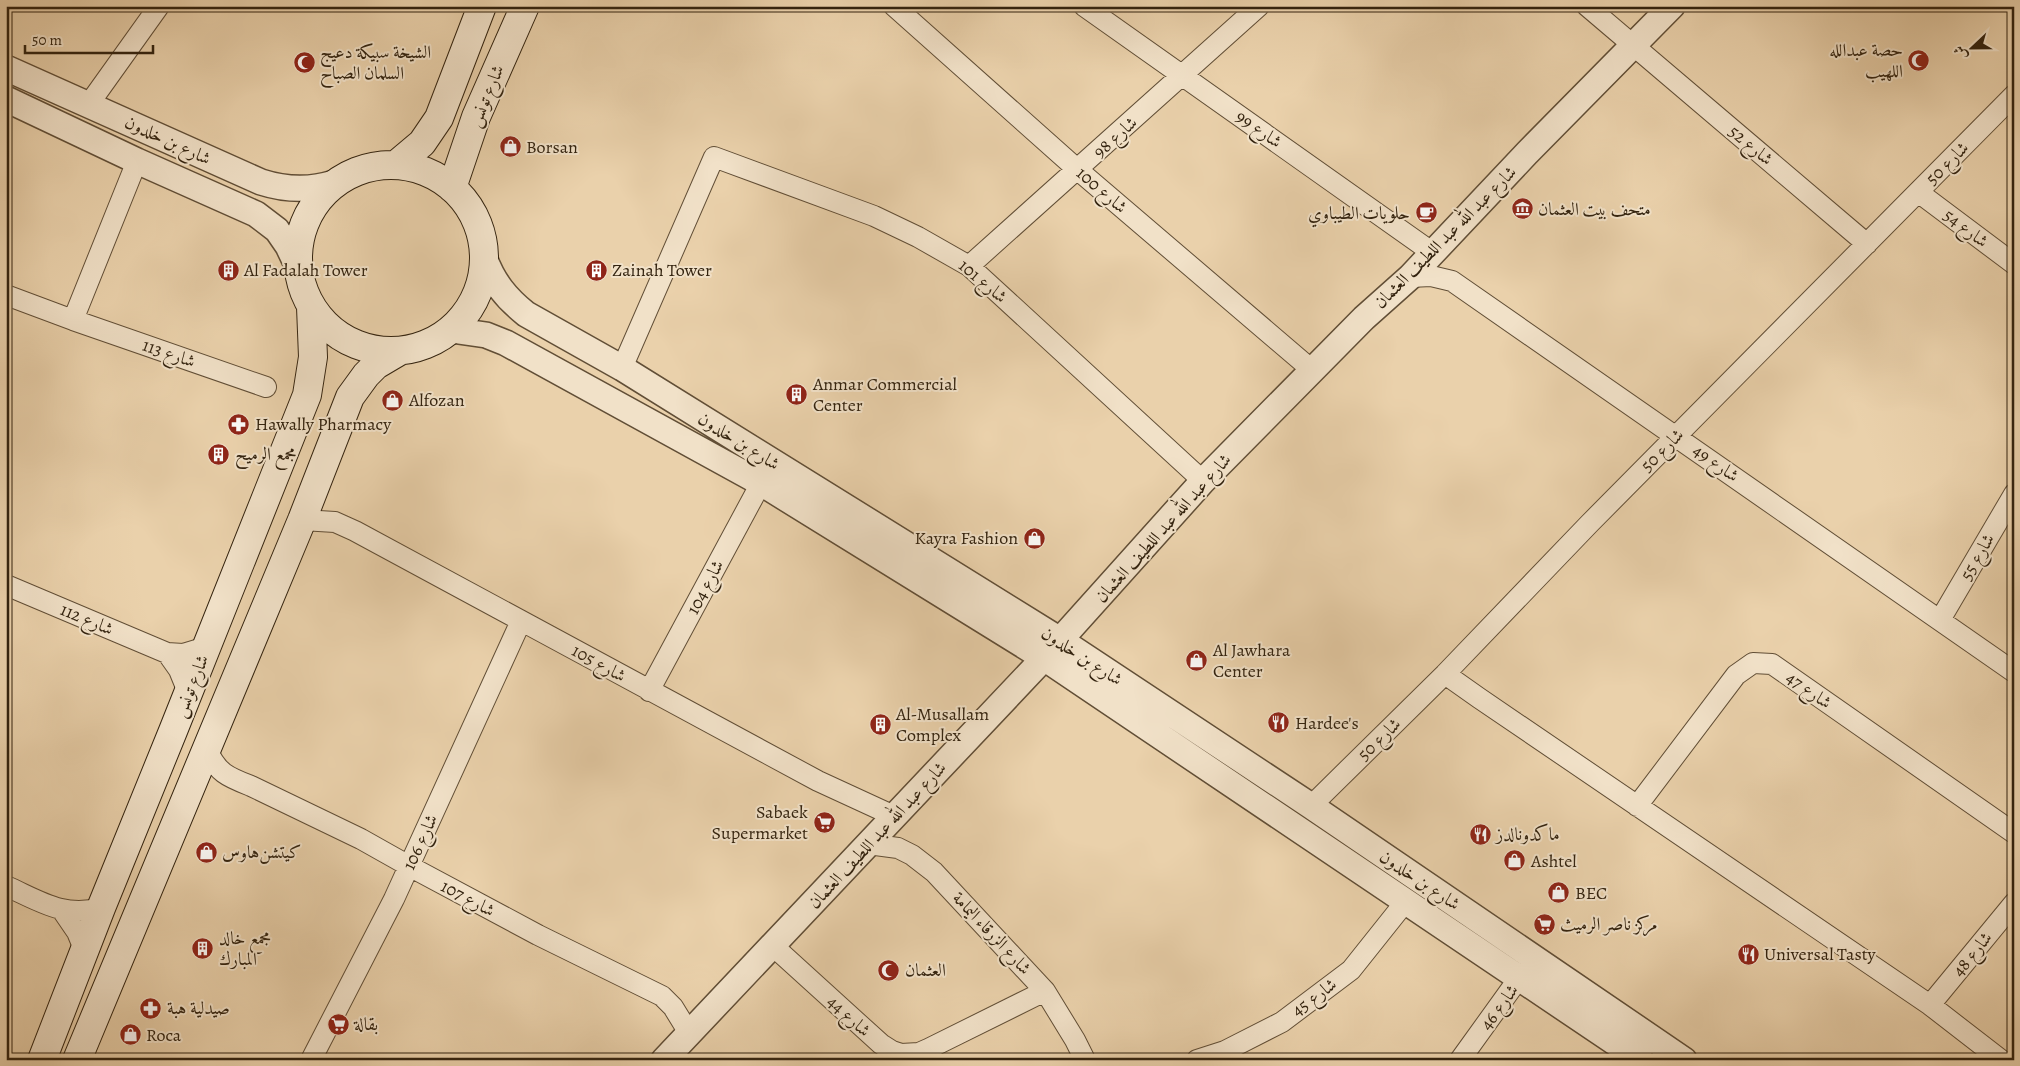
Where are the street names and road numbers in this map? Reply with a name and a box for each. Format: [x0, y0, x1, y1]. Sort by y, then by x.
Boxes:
street label: شارع تونس [462, 61, 513, 132]
street label: شارع 99 [1229, 104, 1287, 156]
street label: شارع بن خلدون [120, 110, 215, 173]
street label: شارع 98 [1088, 111, 1144, 165]
street label: شارع 52 [1722, 119, 1778, 173]
street label: شارع 50 [1920, 136, 1976, 192]
street label: شارع عبد الله عبد اللطيف العثمان [1367, 159, 1524, 316]
street label: شارع 100 [1069, 161, 1133, 221]
street label: شارع 54 [1937, 203, 1993, 255]
street label: شارع 101 [952, 254, 1012, 311]
street label: شارع 113 [138, 333, 199, 376]
street label: شارع بن خلدون [692, 406, 785, 478]
street label: شارع 50 [1635, 423, 1691, 479]
street label: شارع 49 [1686, 438, 1744, 490]
street label: شارع عبد الله عبد اللطيف العثمان [1088, 447, 1239, 610]
street label: شارع 55 [1954, 529, 2003, 586]
street label: شارع 104 [681, 555, 732, 620]
street label: شارع 112 [56, 597, 117, 644]
street label: شارع بن خلدون [1035, 621, 1127, 694]
street label: شارع 105 [566, 638, 630, 690]
street label: شارع تونس [168, 651, 217, 722]
street label: شارع 47 [1780, 666, 1837, 717]
street label: شارع 50 [1352, 712, 1408, 768]
street label: شارع عبد الله عبد اللطيف العثمان [801, 755, 954, 916]
street label: شارع 106 [397, 810, 446, 875]
street label: شارع بن خلدون [1373, 844, 1465, 918]
street label: شارع 107 [435, 874, 499, 925]
street label: شارع الزرقاء اليمامة [945, 886, 1037, 982]
street label: شارع 48 [1946, 926, 2000, 984]
street label: شارع 45 [1287, 972, 1343, 1024]
street label: شارع 46 [1474, 979, 1526, 1037]
street label: شارع 44 [820, 990, 876, 1044]

